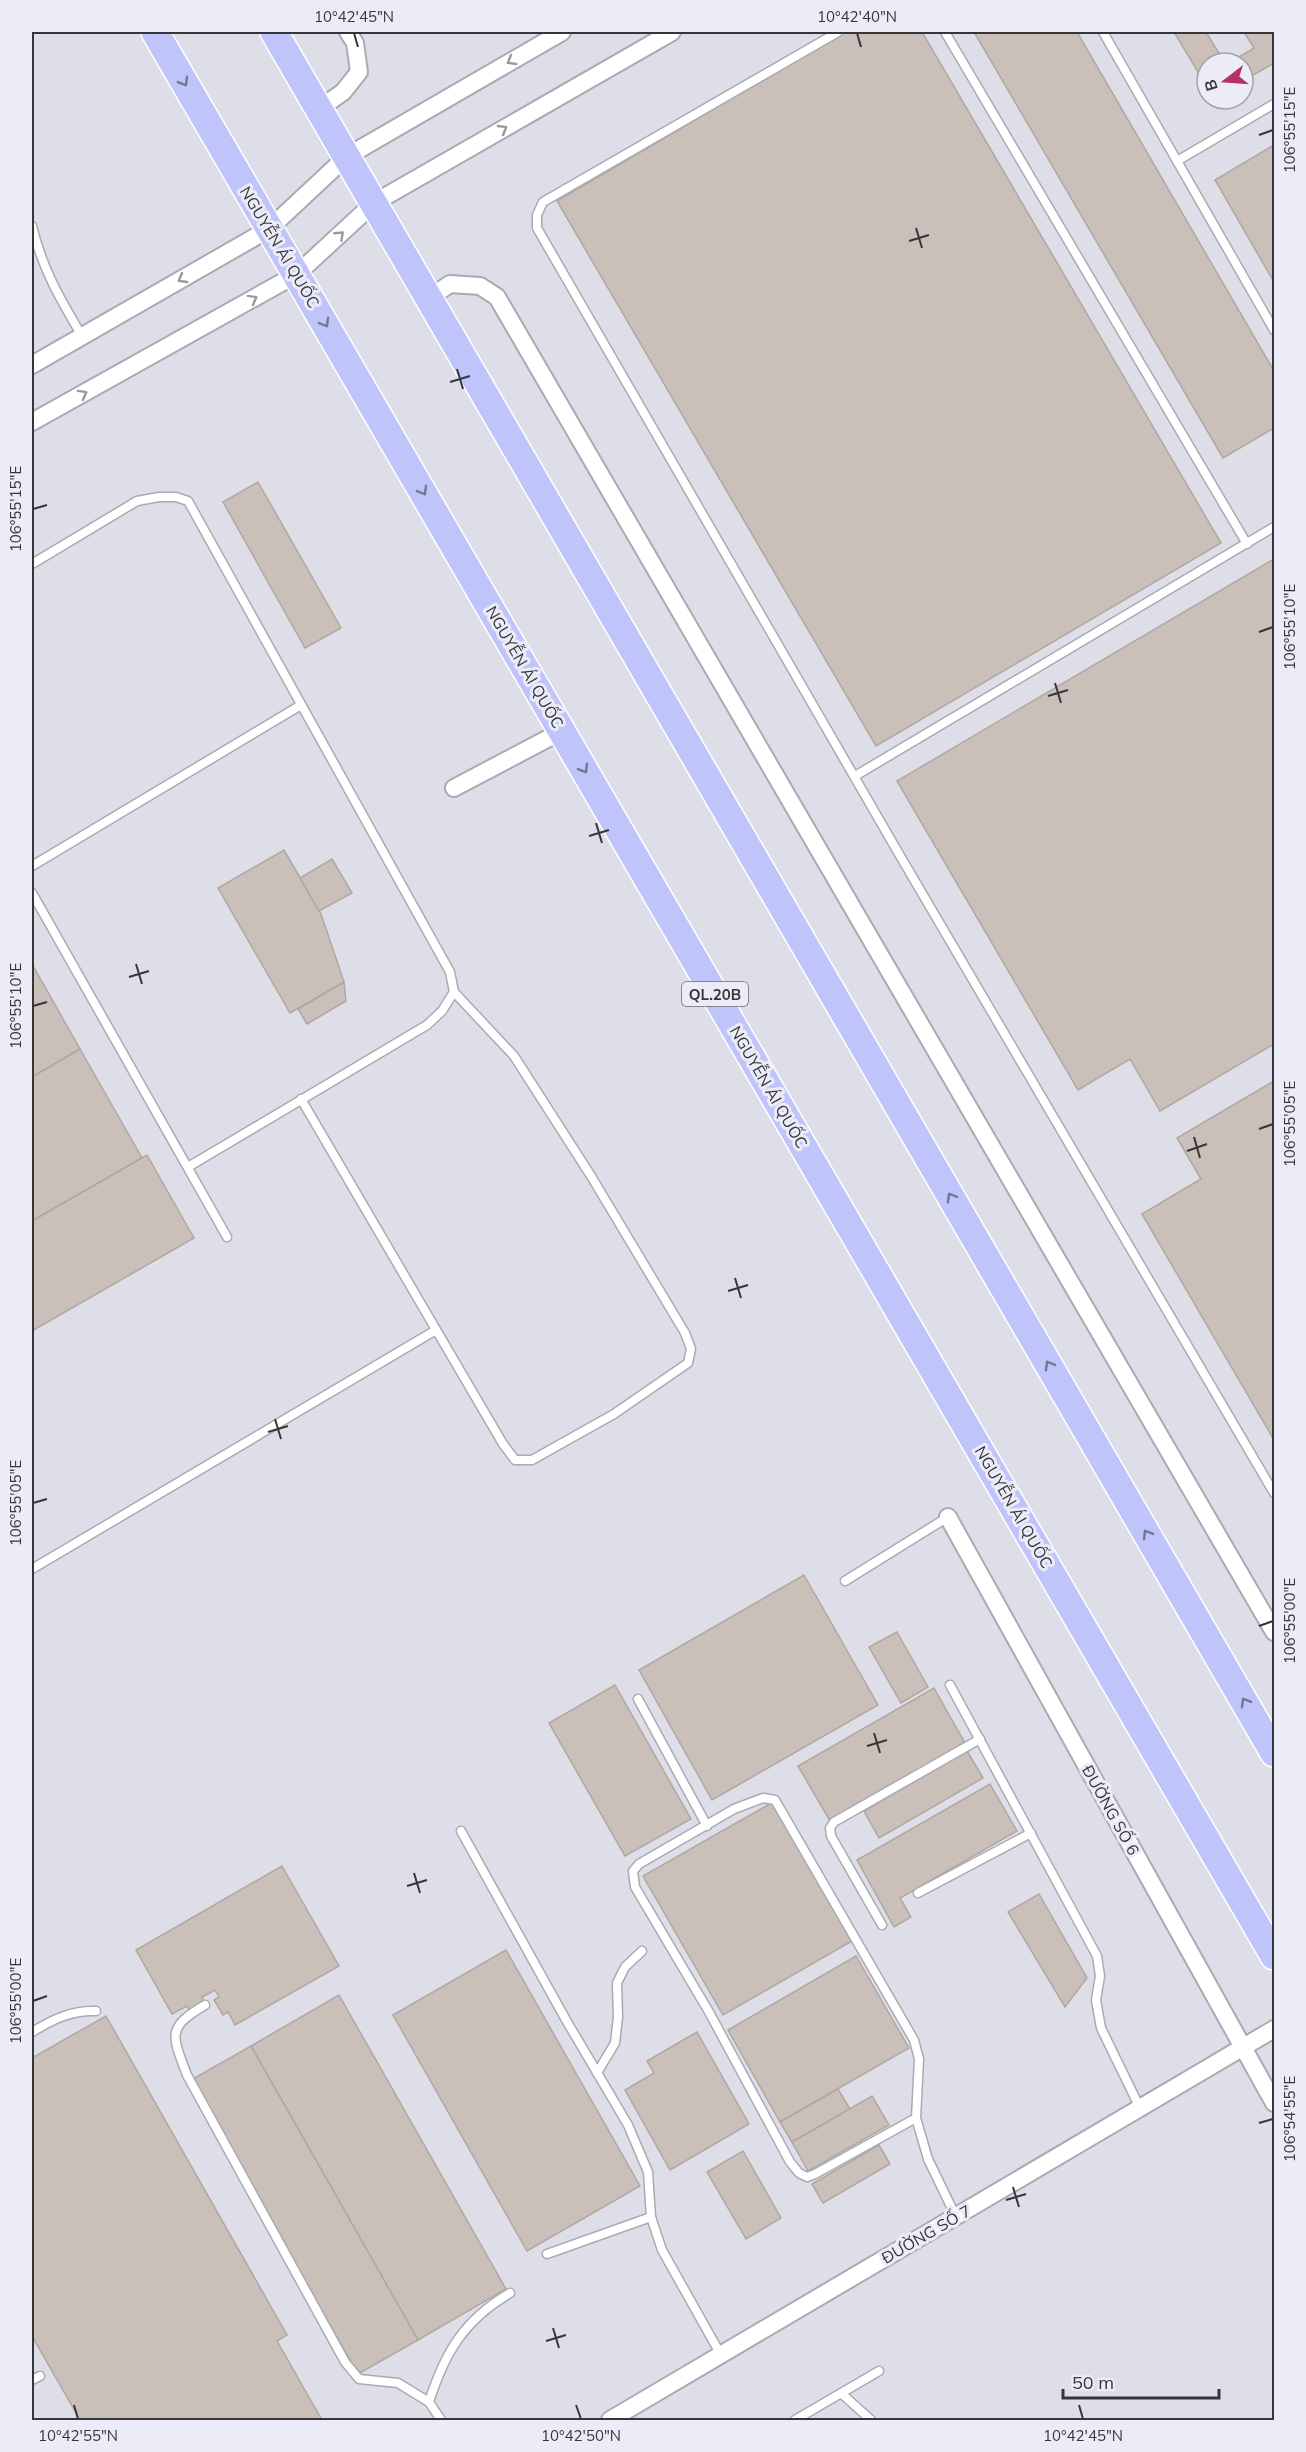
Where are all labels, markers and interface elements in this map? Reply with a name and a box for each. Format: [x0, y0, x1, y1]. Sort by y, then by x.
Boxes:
text: 10°42'45"N [314, 7, 394, 26]
text: 10°42'40"N [817, 7, 897, 26]
north arrow [1195, 51, 1255, 111]
one-way arrow [507, 54, 517, 65]
one-way arrow [177, 76, 189, 86]
text: B [1199, 77, 1222, 94]
text: 106°55'15"E [1280, 87, 1299, 173]
one-way arrow [497, 125, 507, 136]
street label: NGUYỄN ÁI QUỐC [236, 182, 325, 311]
one-way arrow [333, 231, 344, 242]
one-way arrow [178, 271, 188, 283]
one-way arrow [247, 295, 257, 306]
one-way arrow [318, 317, 330, 327]
one-way arrow [76, 390, 87, 401]
text: 106°55'15"E [6, 466, 25, 552]
one-way arrow [416, 485, 427, 496]
text: 106°55'10"E [1280, 584, 1299, 670]
street label: NGUYỄN ÁI QUỐC [482, 602, 569, 732]
one-way arrow [577, 763, 589, 773]
text: 106°55'10"E [6, 963, 25, 1049]
road number: QL.20B [682, 982, 748, 1006]
street label: NGUYỄN ÁI QUỐC [726, 1022, 813, 1152]
text: 106°55'05"E [1280, 1081, 1299, 1167]
one-way arrow [947, 1192, 958, 1203]
one-way arrow [1045, 1361, 1056, 1371]
street label: NGUYỄN ÁI QUỐC [971, 1442, 1058, 1572]
text: 106°55'05"E [6, 1460, 25, 1546]
one-way arrow [1143, 1530, 1154, 1540]
text: 106°55'00"E [1280, 1578, 1299, 1664]
one-way arrow [1241, 1698, 1252, 1708]
street label: ĐƯỜNG SỐ 6 [1078, 1761, 1144, 1859]
text: 106°55'00"E [6, 1958, 25, 2044]
text: 106°54'55"E [1280, 2076, 1299, 2162]
street label: ĐƯỜNG SỐ 7 [878, 2200, 974, 2268]
scale bar [1063, 2362, 1219, 2400]
text: 50 m [1072, 2371, 1114, 2394]
text: 10°42'55"N [38, 2426, 118, 2445]
text: 10°42'50"N [541, 2426, 621, 2445]
text: 10°42'45"N [1043, 2426, 1123, 2445]

